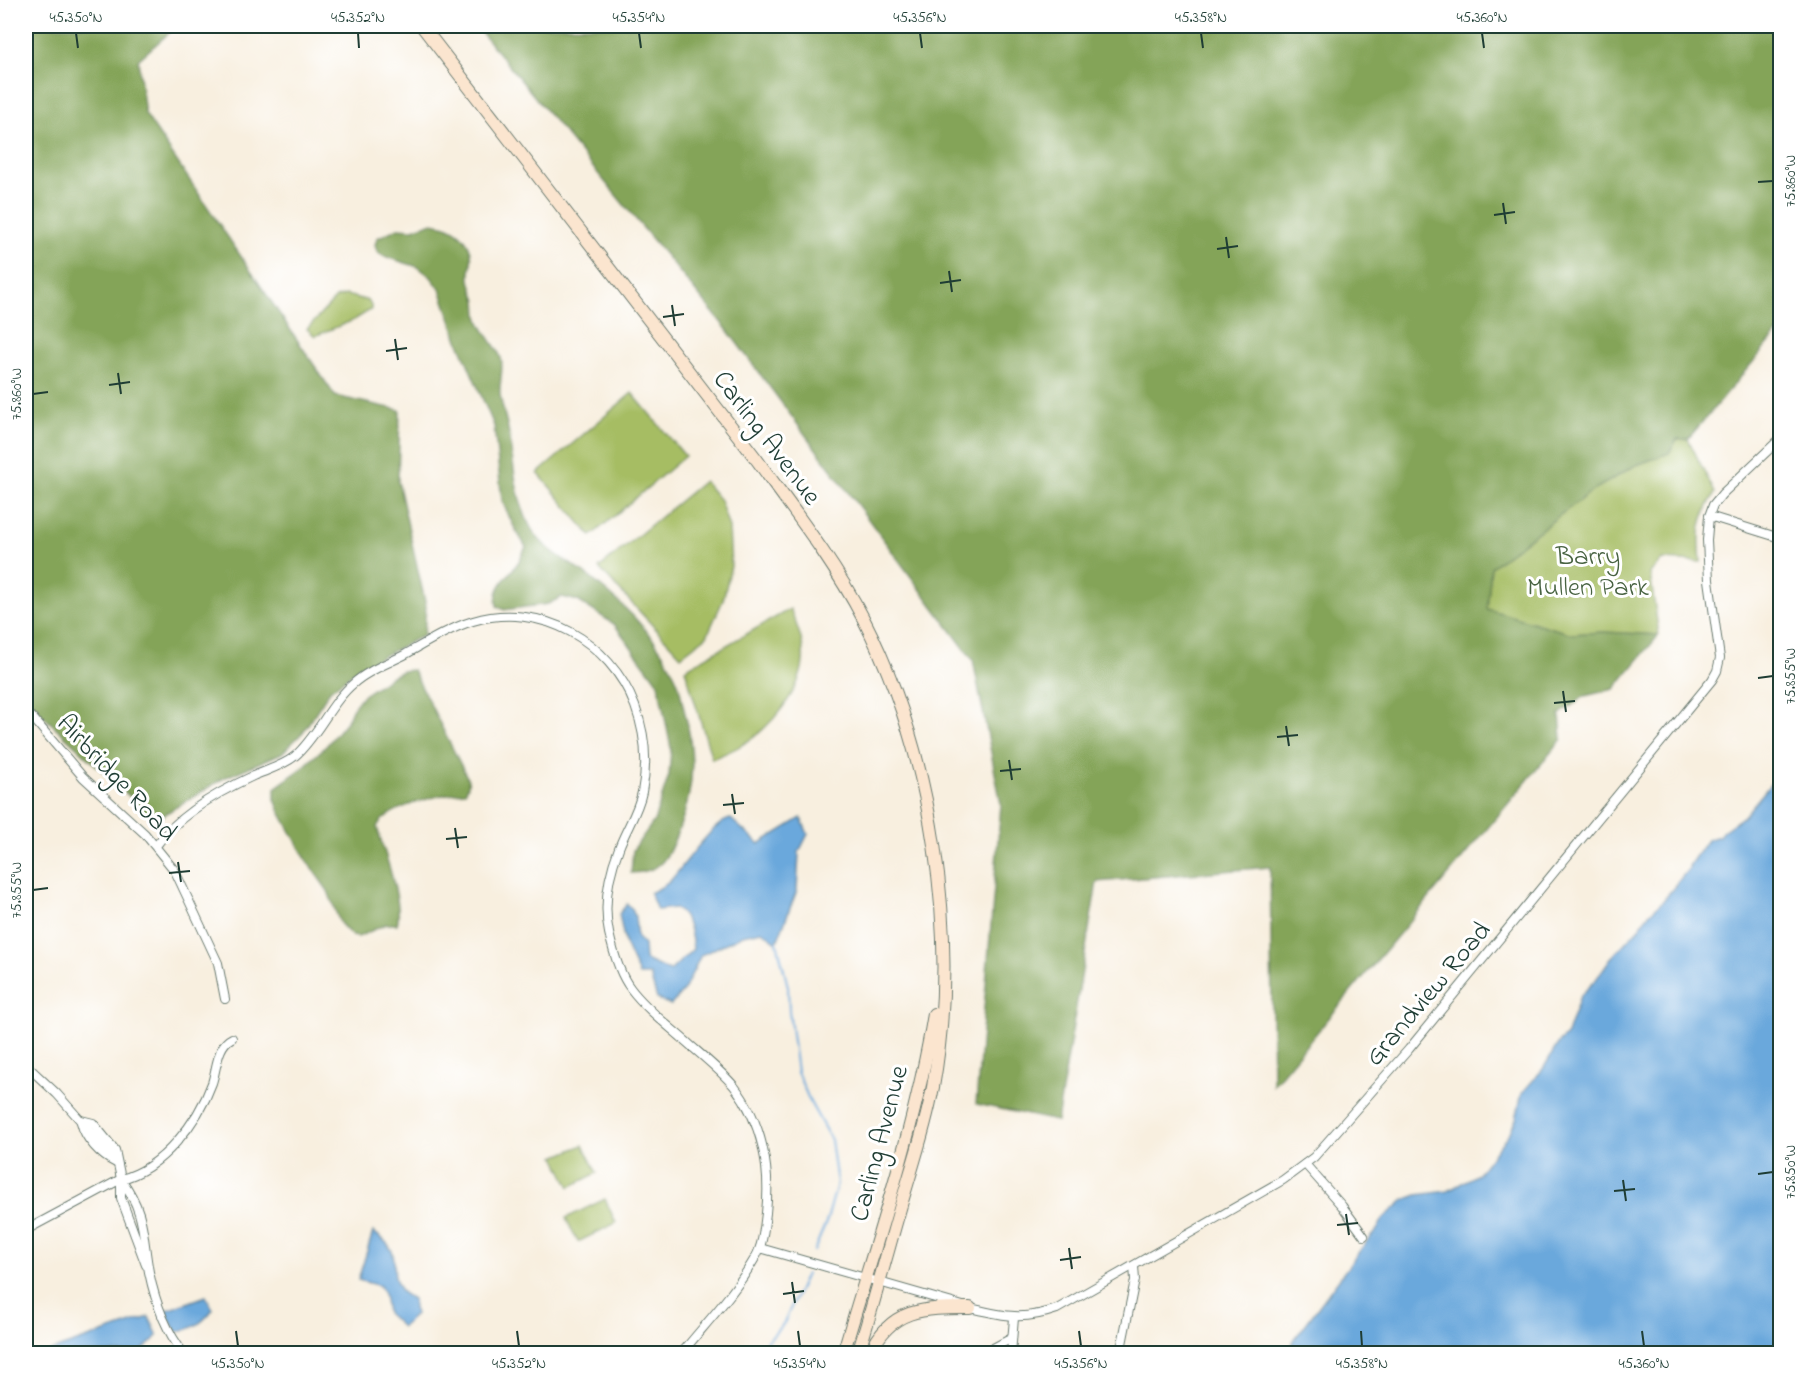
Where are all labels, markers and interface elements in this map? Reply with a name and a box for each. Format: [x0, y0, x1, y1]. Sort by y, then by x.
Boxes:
text: 45.350°N [49, 7, 103, 29]
text: 45.352°N [331, 7, 385, 29]
text: 45.354°N [613, 7, 665, 29]
text: 45.356°N [893, 7, 947, 29]
text: 45.358°N [1175, 7, 1227, 29]
text: 45.360°N [1456, 7, 1508, 29]
text: 75.860°W [1780, 155, 1802, 207]
street label: Carling Avenue [702, 363, 830, 515]
text: 75.860°W [6, 368, 28, 420]
park label: Barry Mullen Park [1527, 538, 1649, 608]
text: 75.855°W [1780, 648, 1802, 704]
street label: Airbridge Road [47, 706, 186, 851]
text: 75.855°W [6, 862, 28, 918]
street label: Grandview Road [1356, 914, 1501, 1076]
street label: Carling Avenue [841, 1060, 920, 1226]
text: 75.850°W [1780, 1145, 1802, 1199]
text: 45.350°N [211, 1353, 265, 1375]
text: 45.352°N [492, 1353, 546, 1375]
text: 45.354°N [774, 1353, 826, 1375]
text: 45.356°N [1054, 1353, 1108, 1375]
text: 45.358°N [1336, 1353, 1388, 1375]
text: 45.360°N [1618, 1353, 1670, 1375]

